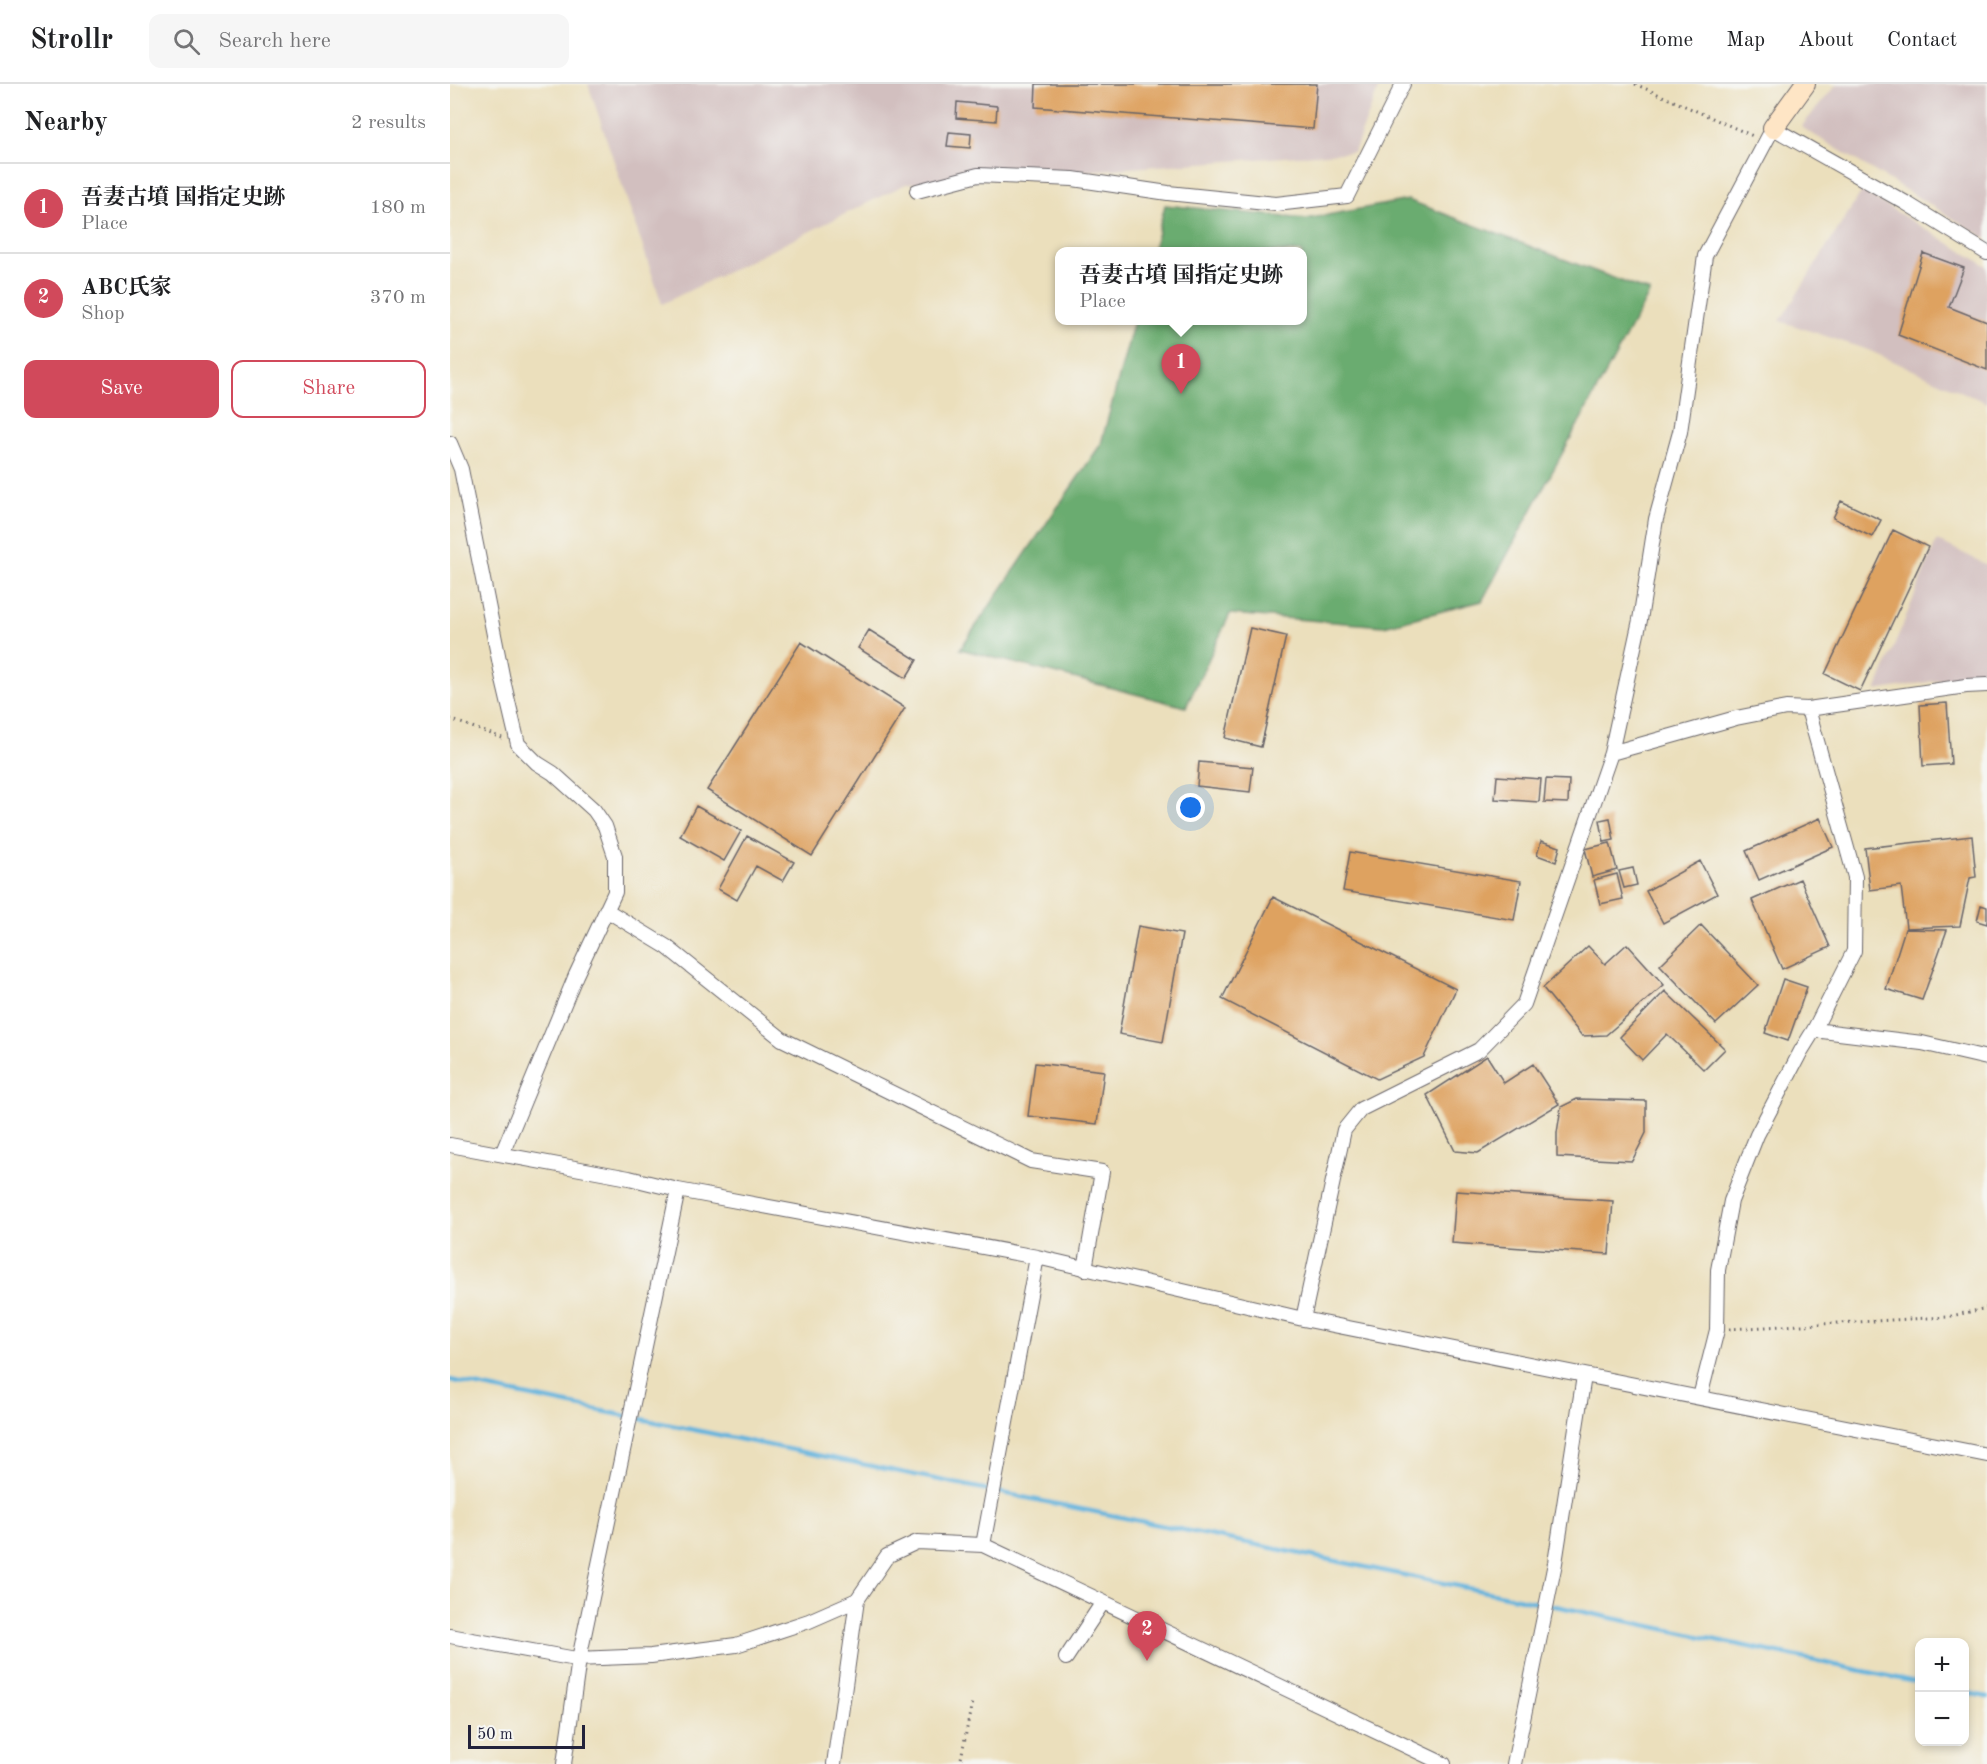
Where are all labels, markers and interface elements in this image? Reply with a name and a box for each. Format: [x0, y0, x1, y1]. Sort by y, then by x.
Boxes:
search box [149, 14, 569, 68]
icon: search [170, 25, 203, 58]
text: Strollr [30, 27, 113, 55]
text: Search here [218, 30, 331, 52]
text: Home [1640, 30, 1693, 51]
text: Map [1726, 30, 1765, 51]
text: About [1798, 30, 1854, 51]
text: Contact [1887, 30, 1957, 51]
text: Nearby [24, 110, 108, 136]
text: 2 results [351, 113, 426, 133]
text: 吾妻古墳 国指定史跡 [81, 187, 285, 209]
text: 1 [38, 198, 49, 218]
text: 180 m [370, 198, 426, 218]
text: Place [81, 214, 128, 234]
popup [1055, 247, 1307, 325]
text: 吾妻古墳 国指定史跡 [1079, 265, 1283, 287]
text: ABC氏家 [81, 277, 172, 299]
text: 2 [38, 288, 49, 308]
text: 370 m [370, 288, 426, 308]
text: Place [1079, 292, 1126, 312]
text: Shop [81, 304, 125, 324]
pin: 1 [1162, 344, 1200, 394]
button: Save [24, 360, 219, 418]
button: Share [231, 360, 426, 418]
your location [1176, 793, 1205, 822]
pin: 2 [1128, 1612, 1166, 1661]
map controls [1915, 1638, 1969, 1746]
button: + [1915, 1638, 1969, 1692]
button: − [1915, 1692, 1969, 1746]
scale bar [468, 1722, 585, 1750]
text: 50 m [477, 1727, 513, 1743]

